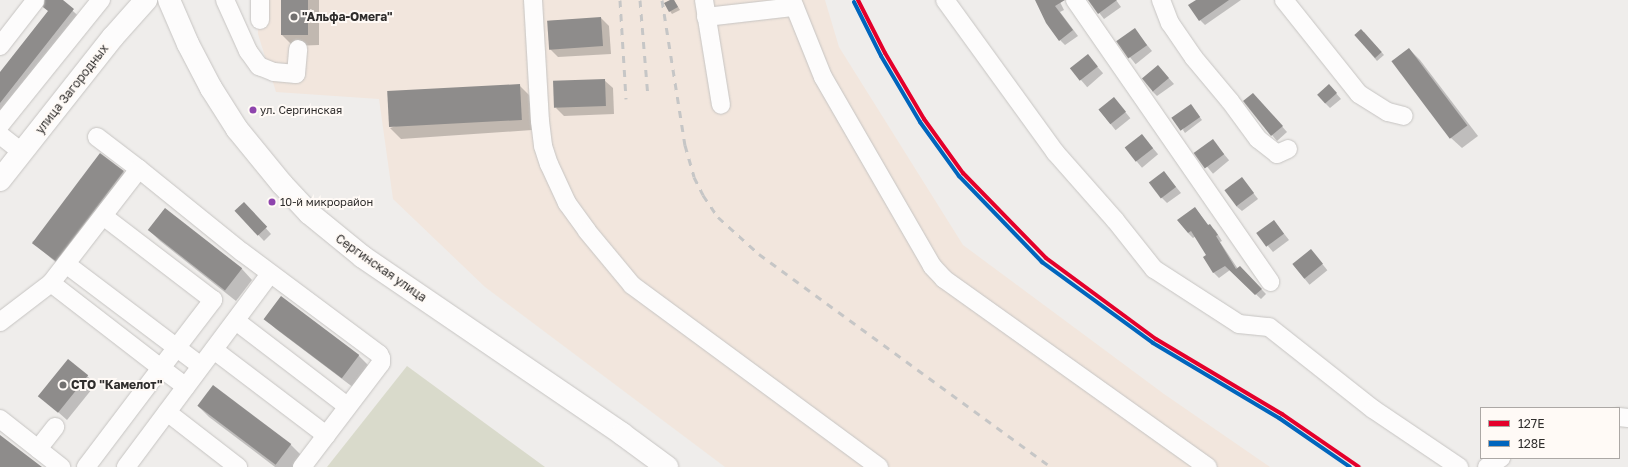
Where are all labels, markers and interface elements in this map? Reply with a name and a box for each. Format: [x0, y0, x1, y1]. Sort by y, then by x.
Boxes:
place label: "Альфа-Омега" [302, 10, 393, 24]
marker: "Альфа-Омега" [289, 12, 299, 22]
street label: улица Загородных [33, 41, 111, 137]
place label: ул. Сергинская [260, 103, 342, 117]
marker: ул. Сергинская [248, 105, 258, 115]
place label: 10-й микрорайон [280, 195, 373, 209]
marker: 10-й микрорайон [267, 197, 277, 207]
street label: Сергинская улица [333, 231, 429, 305]
place label: СТО "Камелот" [71, 378, 162, 392]
marker: СТО "Камелот" [58, 380, 68, 390]
legend [1480, 407, 1620, 459]
text: 127Е [1518, 416, 1544, 431]
text: 128Е [1518, 436, 1545, 451]

